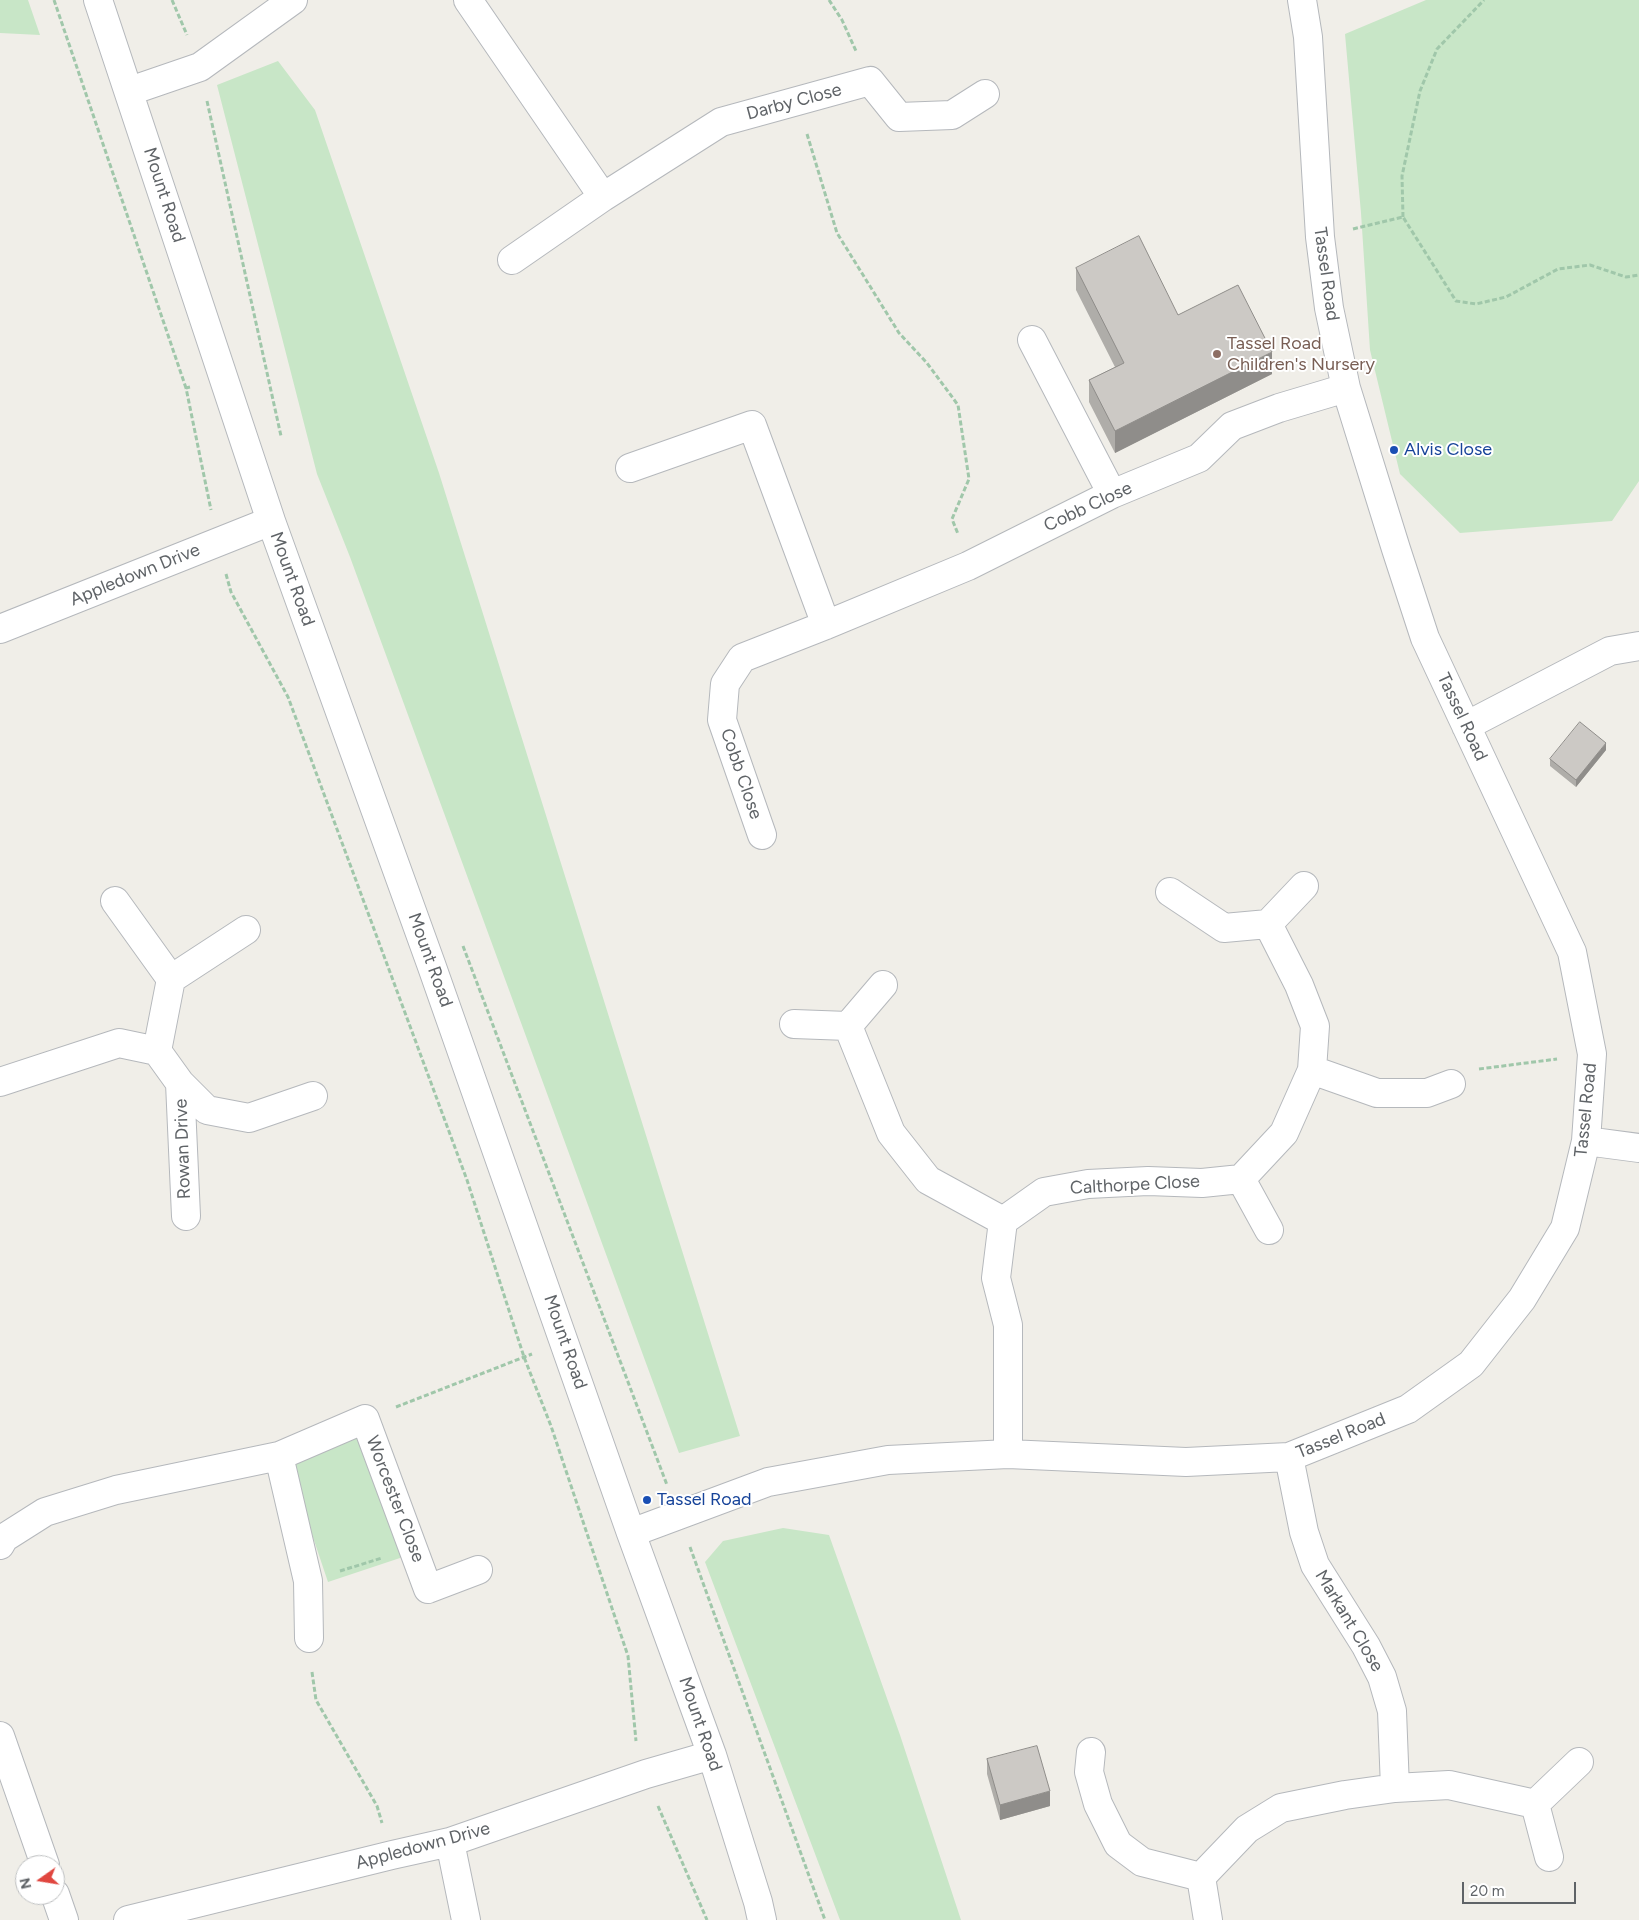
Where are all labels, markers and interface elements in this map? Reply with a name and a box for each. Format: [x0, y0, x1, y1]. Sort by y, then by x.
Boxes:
street label: Darby Close [744, 79, 844, 125]
street label: Mount Road [139, 145, 189, 245]
street label: Tassel Road [1309, 226, 1343, 322]
place label: Tassel Road Children's Nursery [1227, 333, 1375, 376]
marker: Tassel Road Children's Nursery [1211, 348, 1223, 360]
place label: Alvis Close [1404, 439, 1492, 461]
marker: Alvis Close [1388, 444, 1400, 456]
street label: Cobb Close [1041, 477, 1135, 537]
street label: Mount Road [265, 529, 319, 629]
street label: Appledown Drive [67, 539, 203, 611]
street label: Tassel Road [1432, 670, 1492, 764]
street label: Cobb Close [715, 726, 767, 822]
street label: Mount Road [403, 910, 457, 1010]
street label: Tassel Road [1570, 1062, 1602, 1158]
street label: Rowan Drive [170, 1098, 196, 1200]
street label: Calthorpe Close [1070, 1171, 1200, 1199]
street label: Mount Road [539, 1292, 591, 1392]
street label: Tassel Road [1293, 1408, 1389, 1464]
street label: Worcester Close [361, 1433, 429, 1565]
place label: Tassel Road [657, 1489, 751, 1511]
marker: Tassel Road [641, 1494, 653, 1506]
street label: Markant Close [1310, 1566, 1388, 1676]
street label: Mount Road [674, 1674, 726, 1774]
street label: Appledown Drive [353, 1818, 493, 1874]
north arrow [15, 1855, 65, 1905]
scale bar [1464, 1872, 1578, 1904]
text: N [16, 1876, 35, 1890]
text: 20 m [1470, 1882, 1504, 1900]

